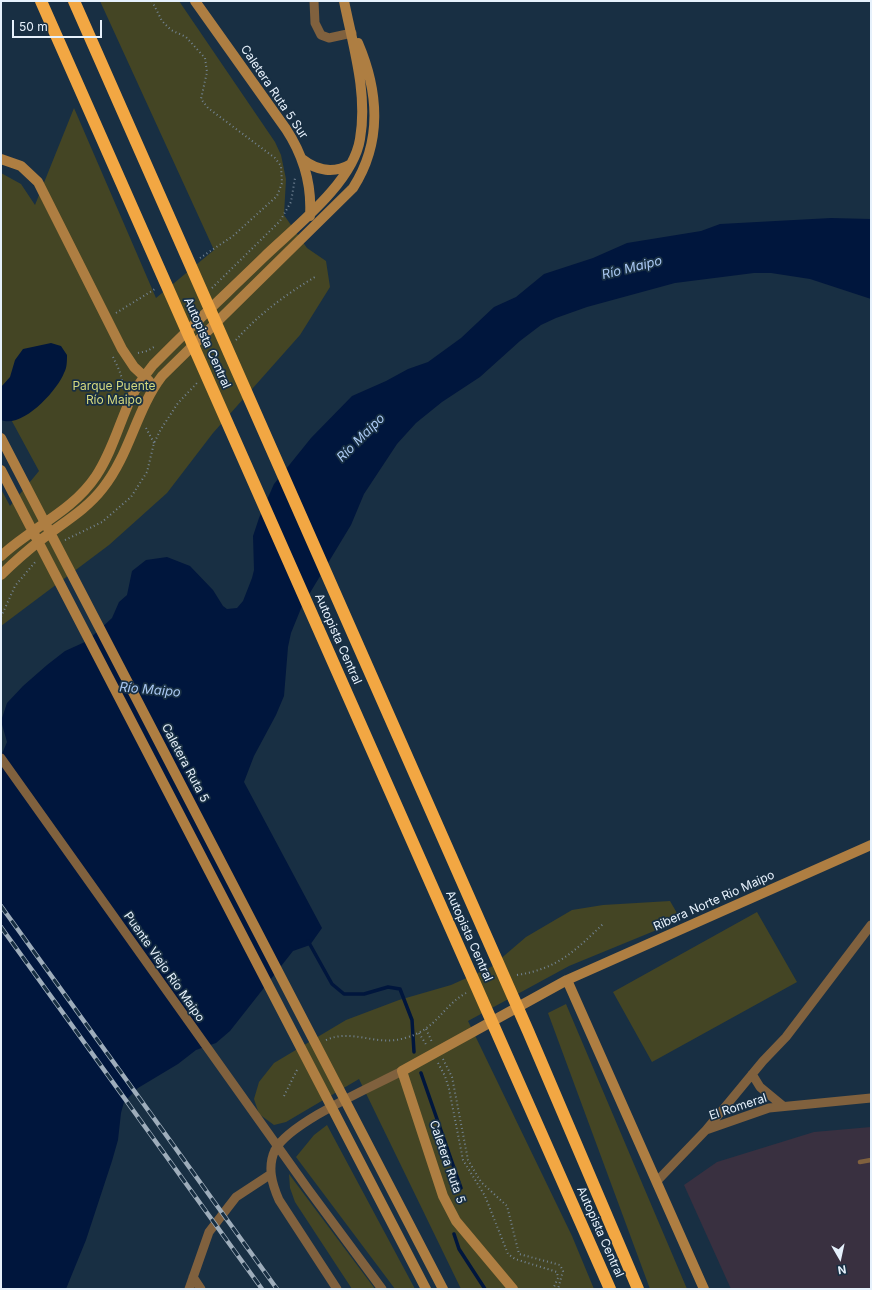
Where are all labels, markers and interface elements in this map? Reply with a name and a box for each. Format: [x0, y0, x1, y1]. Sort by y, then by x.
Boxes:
scale bar [14, 12, 104, 38]
text: 50 m [19, 19, 48, 34]
street label: Caletera Ruta 5 Sur [237, 42, 311, 142]
water label: Río Maipo [600, 253, 664, 283]
street label: Autopista Central [180, 295, 234, 391]
park label: Parque Puente Río Maipo [72, 379, 156, 407]
water label: Río Maipo [334, 411, 388, 465]
street label: Autopista Central [311, 591, 365, 687]
water label: Río Maipo [119, 680, 181, 700]
street label: Caletera Ruta 5 [158, 721, 212, 805]
street label: Ribera Norte Rio Maipo [651, 868, 777, 934]
street label: Autopista Central [442, 888, 496, 984]
street label: Puente Viejo Río Maipo [121, 909, 207, 1025]
street label: El Romeral [707, 1091, 769, 1123]
street label: Caletera Ruta 5 [426, 1119, 468, 1205]
street label: Autopista Central [573, 1184, 627, 1280]
north arrow [820, 1238, 860, 1278]
text: N [837, 1262, 847, 1277]

